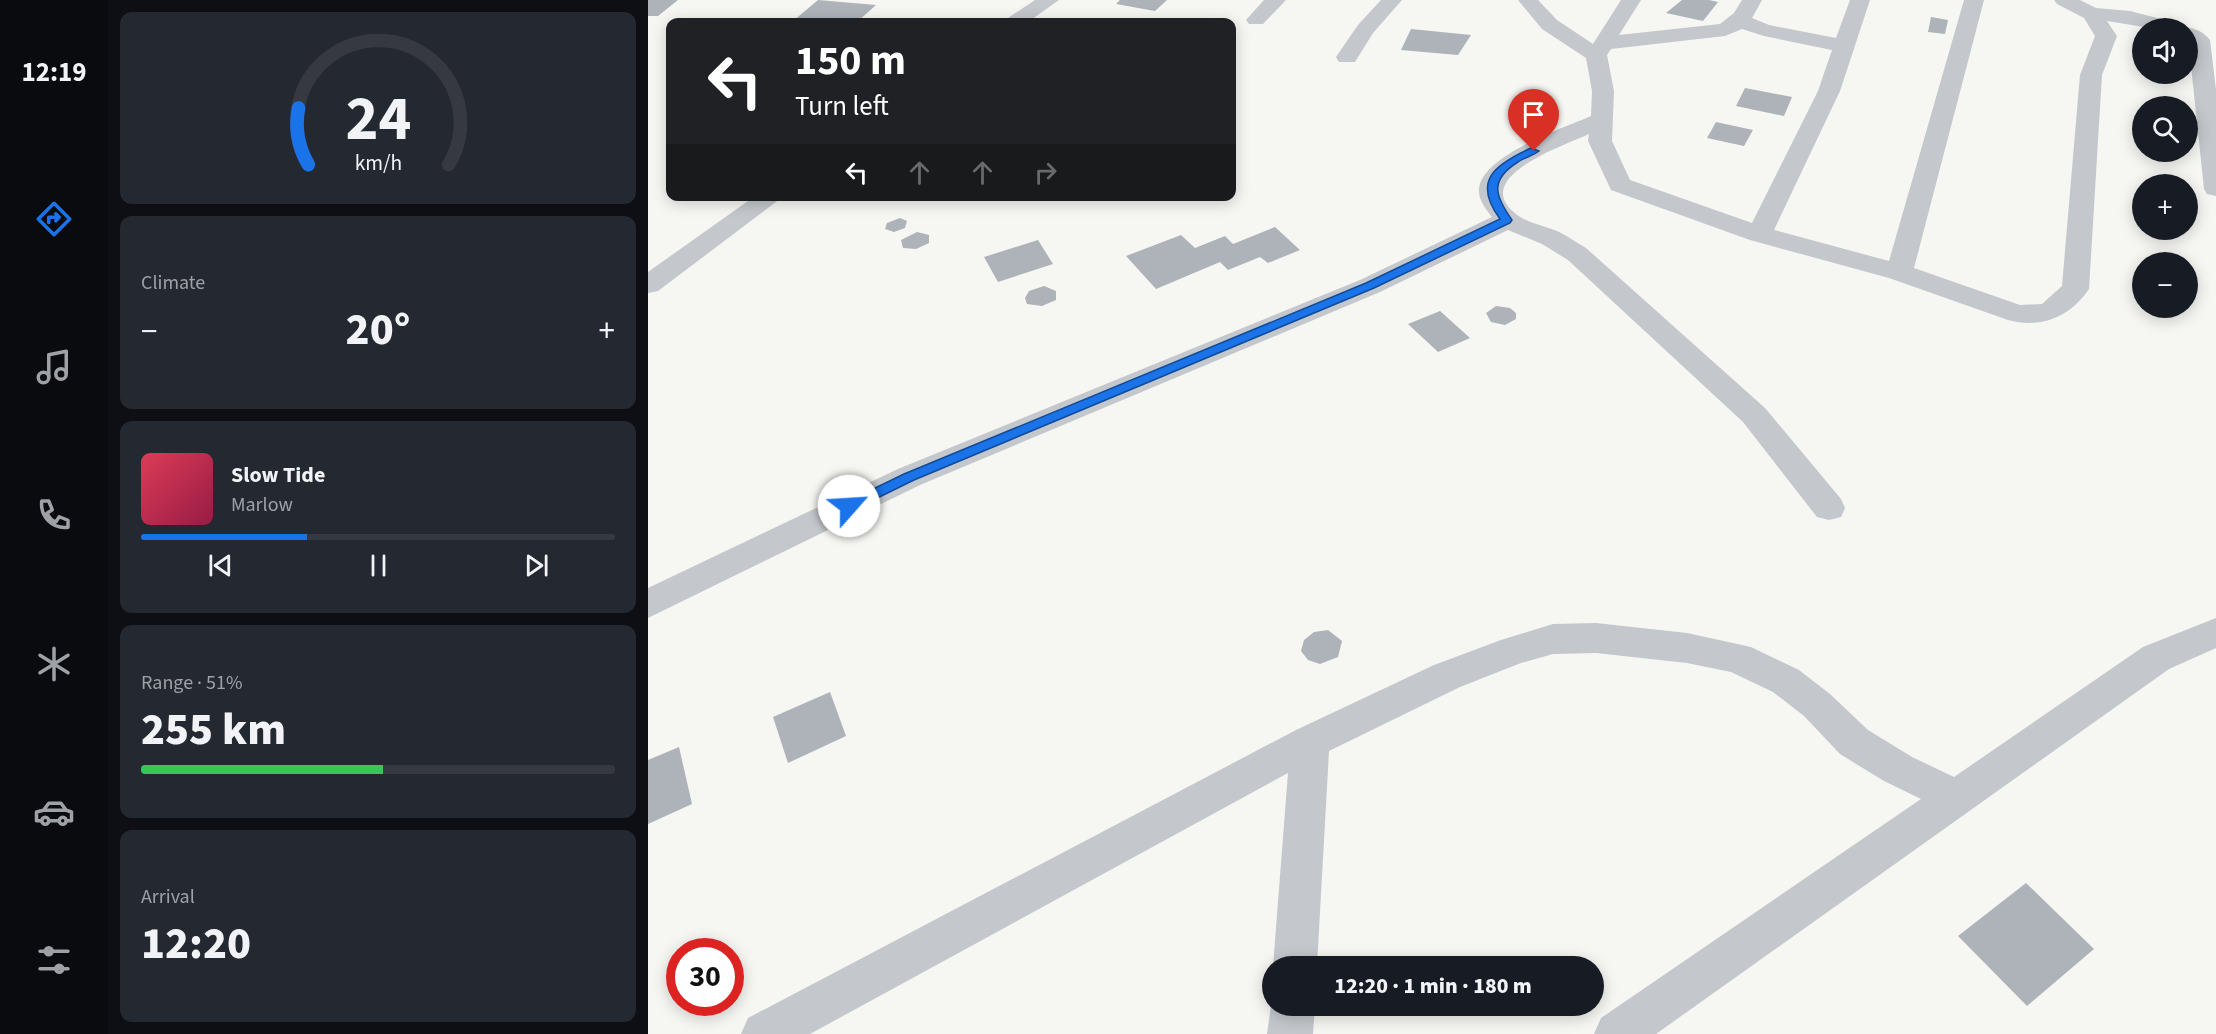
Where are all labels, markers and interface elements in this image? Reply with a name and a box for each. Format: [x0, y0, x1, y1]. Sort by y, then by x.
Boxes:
map controls [2132, 18, 2198, 318]
button: sound [2132, 18, 2198, 84]
text: 150 m [795, 31, 906, 91]
icon: left [696, 42, 774, 120]
text: 12:19 [21, 53, 87, 92]
text: 24 [345, 75, 411, 164]
text: Turn left [795, 87, 889, 126]
pin [1508, 89, 1559, 151]
button: search [2132, 96, 2198, 162]
icon: arrive [1517, 98, 1550, 131]
text: km/h [354, 149, 402, 180]
icon: left [840, 156, 873, 189]
icon: ahead [903, 156, 936, 189]
icon: ahead [966, 156, 999, 189]
icon: right [1029, 156, 1062, 189]
button: + [2132, 174, 2198, 240]
icon: directions [33, 198, 75, 240]
button: − [2132, 252, 2198, 318]
text: Climate [141, 269, 205, 297]
text: 20° [346, 298, 410, 362]
text: − [141, 308, 157, 355]
text: + [599, 308, 615, 355]
icon: music [33, 346, 75, 388]
text: Slow Tide [231, 459, 325, 491]
position arrow [817, 474, 881, 538]
text: Marlow [231, 491, 293, 519]
icon: phone [33, 494, 75, 536]
icon: previous [204, 549, 237, 582]
icon: pause [362, 549, 395, 582]
icon: next [520, 549, 553, 582]
icon: climate [33, 643, 75, 685]
text: Range · 51% [141, 669, 242, 697]
text: 255 km [141, 698, 286, 762]
icon: car [33, 791, 75, 833]
text: Arrival [141, 883, 195, 911]
text: 12:20 [141, 912, 251, 976]
speed limit sign: 30 [666, 938, 744, 1016]
icon: filters [33, 939, 75, 981]
text: 12:20 · 1 min · 180 m [1334, 970, 1532, 1002]

